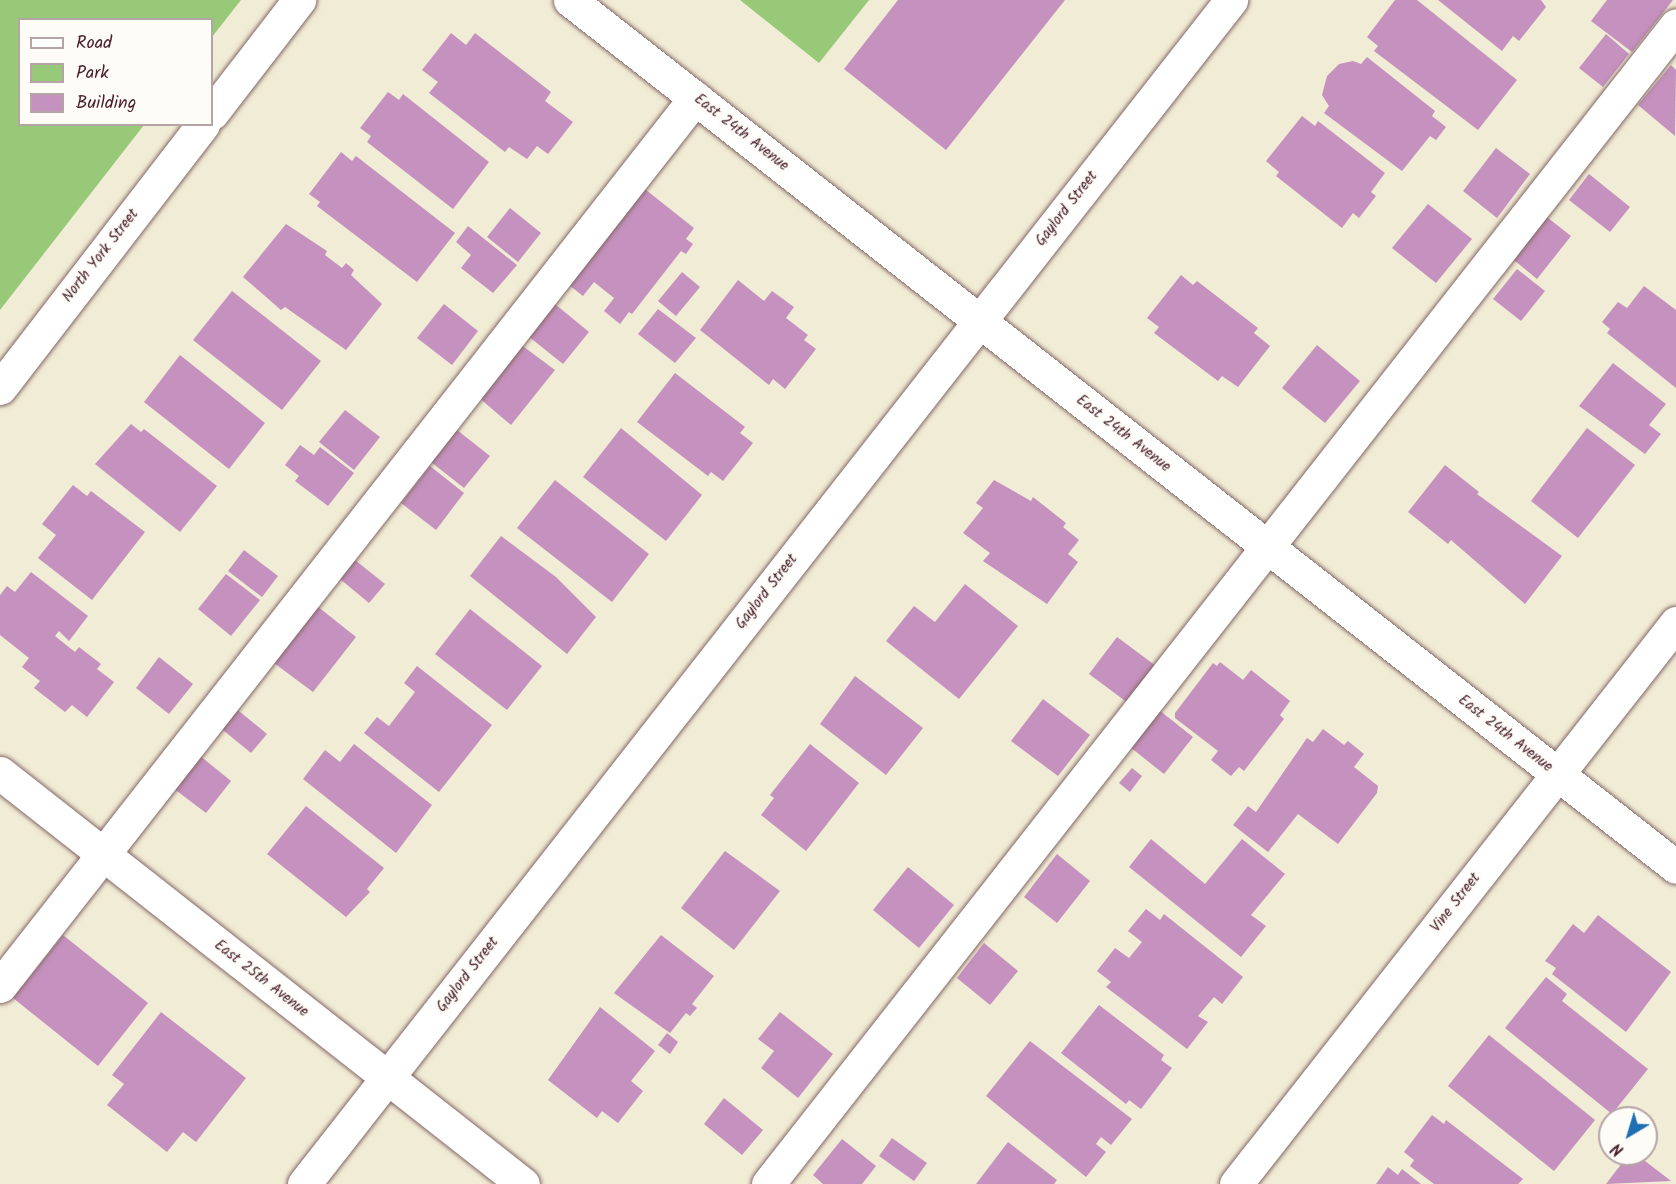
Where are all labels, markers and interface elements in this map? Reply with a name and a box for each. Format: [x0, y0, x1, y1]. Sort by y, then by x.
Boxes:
legend [18, 18, 213, 126]
text: Road [76, 29, 112, 58]
text: Park [76, 59, 109, 88]
text: Building [76, 89, 136, 118]
street label: East 24th Avenue [690, 91, 792, 175]
street label: Gaylord Street [1032, 168, 1102, 250]
street label: North York Street [59, 206, 143, 306]
street label: East 24th Avenue [1072, 392, 1174, 476]
street label: Gaylord Street [732, 551, 802, 633]
street label: East 24th Avenue [1454, 692, 1556, 776]
street label: Vine Street [1427, 870, 1485, 936]
street label: Gaylord Street [433, 934, 503, 1016]
street label: East 25th Avenue [210, 937, 312, 1021]
north arrow [1598, 1106, 1658, 1166]
text: N [1606, 1136, 1630, 1162]

